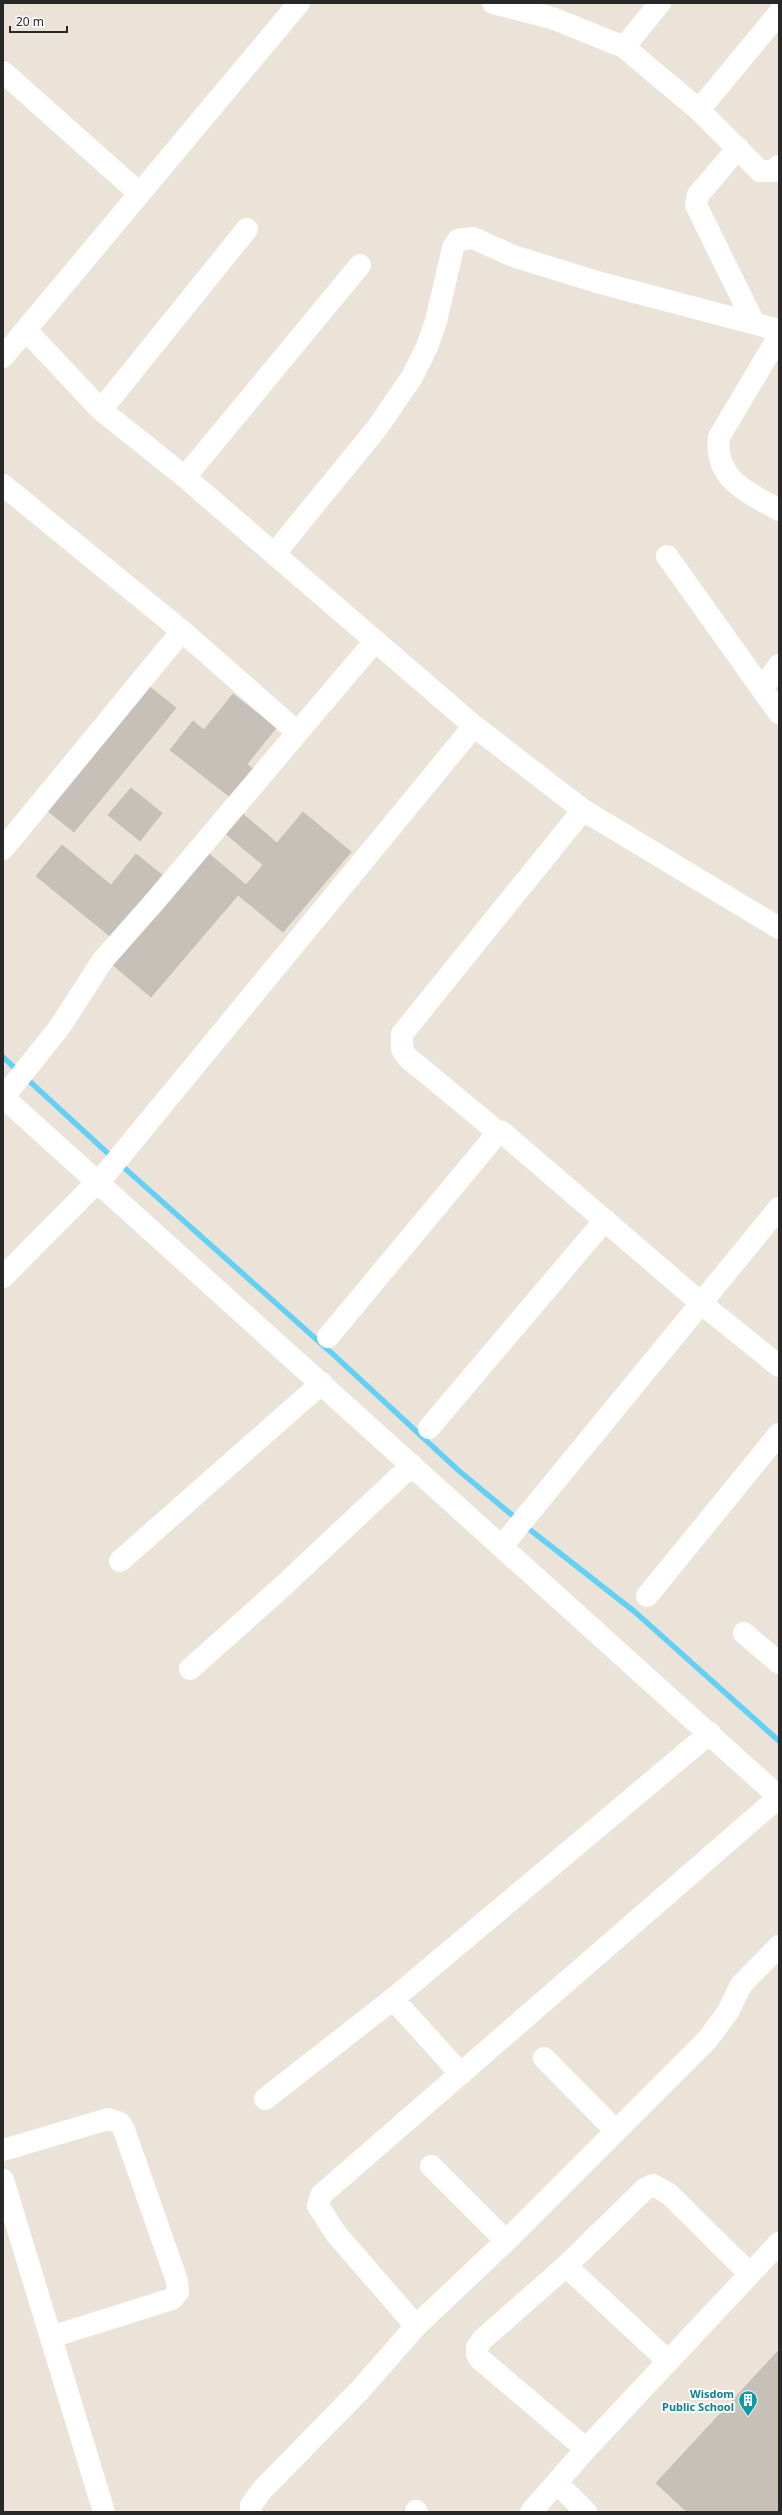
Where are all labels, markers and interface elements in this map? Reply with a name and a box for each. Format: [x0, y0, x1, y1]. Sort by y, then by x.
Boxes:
scale bar [10, 8, 67, 34]
text: 20 m [16, 13, 44, 30]
place label: Wisdom Public School [662, 2386, 734, 2414]
building icon: Wisdom Public School [737, 2389, 759, 2417]

